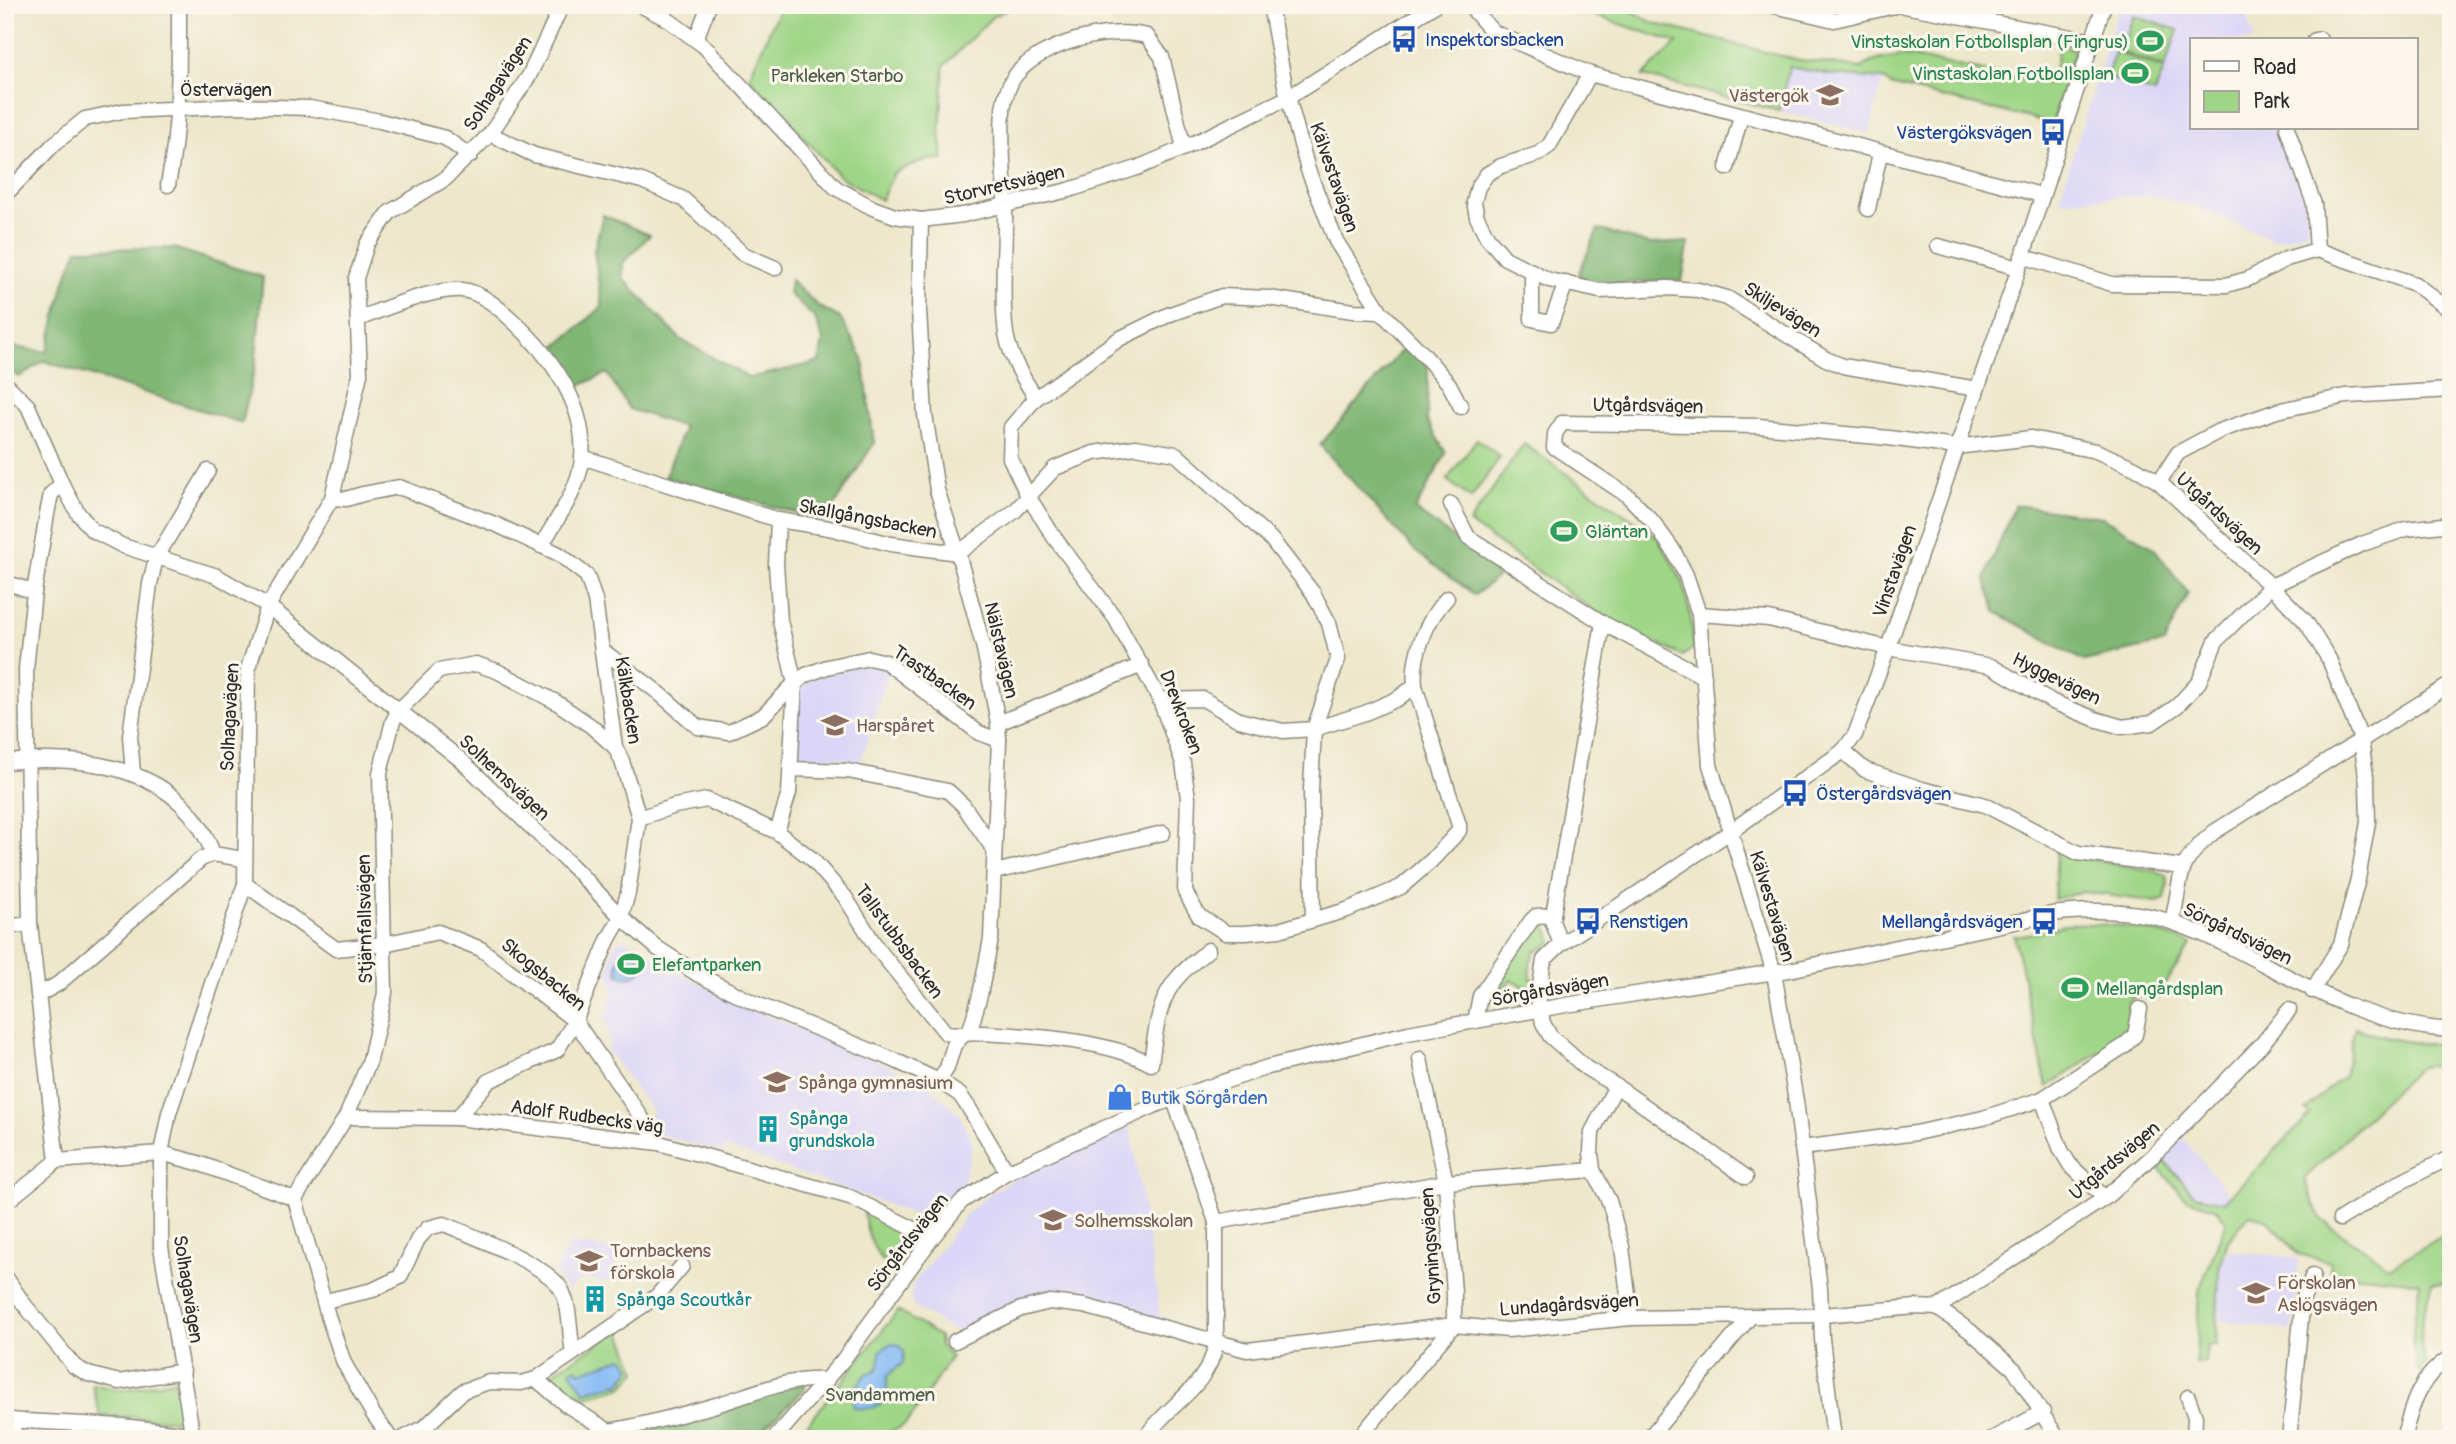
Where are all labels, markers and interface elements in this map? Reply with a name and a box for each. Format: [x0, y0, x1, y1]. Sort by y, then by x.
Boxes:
bus stop icon: Inspektorsbacken [1389, 24, 1419, 54]
sports icon: Vinstaskolan Fotbollsplan (Fingrus) [2135, 26, 2165, 56]
place label: Inspektorsbacken [1425, 28, 1564, 52]
place label: Vinstaskolan Fotbollsplan (Fingrus) [1850, 30, 2129, 54]
street label: Solhagavägen [458, 31, 538, 136]
legend [2190, 38, 2418, 130]
text: Road [2253, 54, 2297, 81]
sports icon: Vinstaskolan Fotbollsplan [2120, 58, 2150, 88]
place label: Vinstaskolan Fotbollsplan [1912, 62, 2114, 86]
park label: Parkleken Starbo [771, 64, 903, 88]
street label: Östervägen [180, 78, 272, 102]
school or university icon: Västergök [1815, 80, 1845, 110]
place label: Västergök [1728, 84, 1809, 108]
text: Park [2253, 88, 2290, 115]
bus stop icon: Västergöksvägen [2038, 117, 2068, 147]
street label: Kälvestavägen [1304, 119, 1364, 236]
place label: Västergöksvägen [1896, 121, 2032, 145]
street label: Storvretsvägen [942, 159, 1067, 211]
street label: Skiljevägen [1739, 276, 1826, 343]
street label: Utgårdsvägen [1592, 393, 1704, 419]
street label: Utgårdsvägen [2171, 467, 2268, 560]
street label: Skallgångsbacken [797, 494, 939, 544]
sports icon: Gläntan [1549, 516, 1579, 546]
place label: Gläntan [1585, 520, 1648, 544]
street label: Vinstavägen [1868, 522, 1922, 621]
street label: Nälstavägen [978, 600, 1024, 701]
street label: Trastbacken [888, 640, 981, 716]
street label: Hyggevägen [2008, 647, 2105, 711]
street label: Kälkbacken [609, 655, 647, 746]
street label: Solhagavägen [215, 662, 245, 772]
street label: Drevkroken [1154, 667, 1208, 758]
school or university icon: Harspåret [820, 710, 850, 740]
place label: Harspåret [856, 714, 935, 738]
street label: Solhemsvägen [454, 729, 555, 826]
bus stop icon: Östergårdsvägen [1780, 778, 1810, 808]
place label: Östergårdsvägen [1816, 782, 1952, 806]
street label: Kälvestavägen [1744, 848, 1800, 965]
street label: Stjärnfallsvägen [352, 854, 378, 984]
street label: Tallstubbsbacken [850, 880, 949, 1004]
street label: Sörgårdsvägen [2179, 897, 2296, 971]
bus stop icon: Renstigen [1573, 906, 1603, 936]
bus stop icon: Mellangårdsvägen [2029, 906, 2059, 936]
place label: Renstigen [1609, 910, 1688, 934]
place label: Mellangårdsvägen [1881, 910, 2023, 934]
street label: Skogsbacken [496, 933, 591, 1016]
sports icon: Elefantparken [616, 949, 646, 979]
place label: Elefantparken [652, 953, 761, 977]
street label: Sörgårdsvägen [1490, 968, 1611, 1012]
sports icon: Mellangårdsplan [2060, 973, 2090, 1003]
place label: Mellangårdsplan [2096, 977, 2223, 1001]
school or university icon: Spånga gymnasium [762, 1067, 792, 1097]
place label: Spånga gymnasium [798, 1071, 953, 1095]
shop icon: Butik Sörgården [1105, 1082, 1135, 1112]
place label: Butik Sörgården [1141, 1086, 1268, 1110]
street label: Adolf Rudbecks väg [509, 1094, 665, 1140]
place label: Spånga grundskola [789, 1107, 875, 1153]
building icon: Spånga grundskola [753, 1114, 783, 1144]
street label: Utgårdsvägen [2065, 1116, 2165, 1206]
street label: Gryningsvägen [1415, 1187, 1447, 1305]
street label: Sörgårdsvägen [862, 1188, 954, 1297]
school or university icon: Solhemsskolan [1038, 1205, 1068, 1235]
place label: Solhemsskolan [1074, 1209, 1193, 1233]
street label: Solhagavägen [168, 1234, 208, 1345]
place label: Tornbackens förskola [610, 1239, 712, 1285]
school or university icon: Tornbackens förskola [574, 1246, 604, 1276]
place label: Förskolan Aslögsvägen [2277, 1271, 2378, 1317]
school or university icon: Förskolan Aslögsvägen [2241, 1278, 2271, 1308]
building icon: Spånga Scoutkår [580, 1284, 610, 1314]
place label: Spånga Scoutkår [616, 1288, 752, 1312]
street label: Lundagårdsvägen [1499, 1288, 1640, 1322]
park label: Svandammen [825, 1383, 935, 1407]

